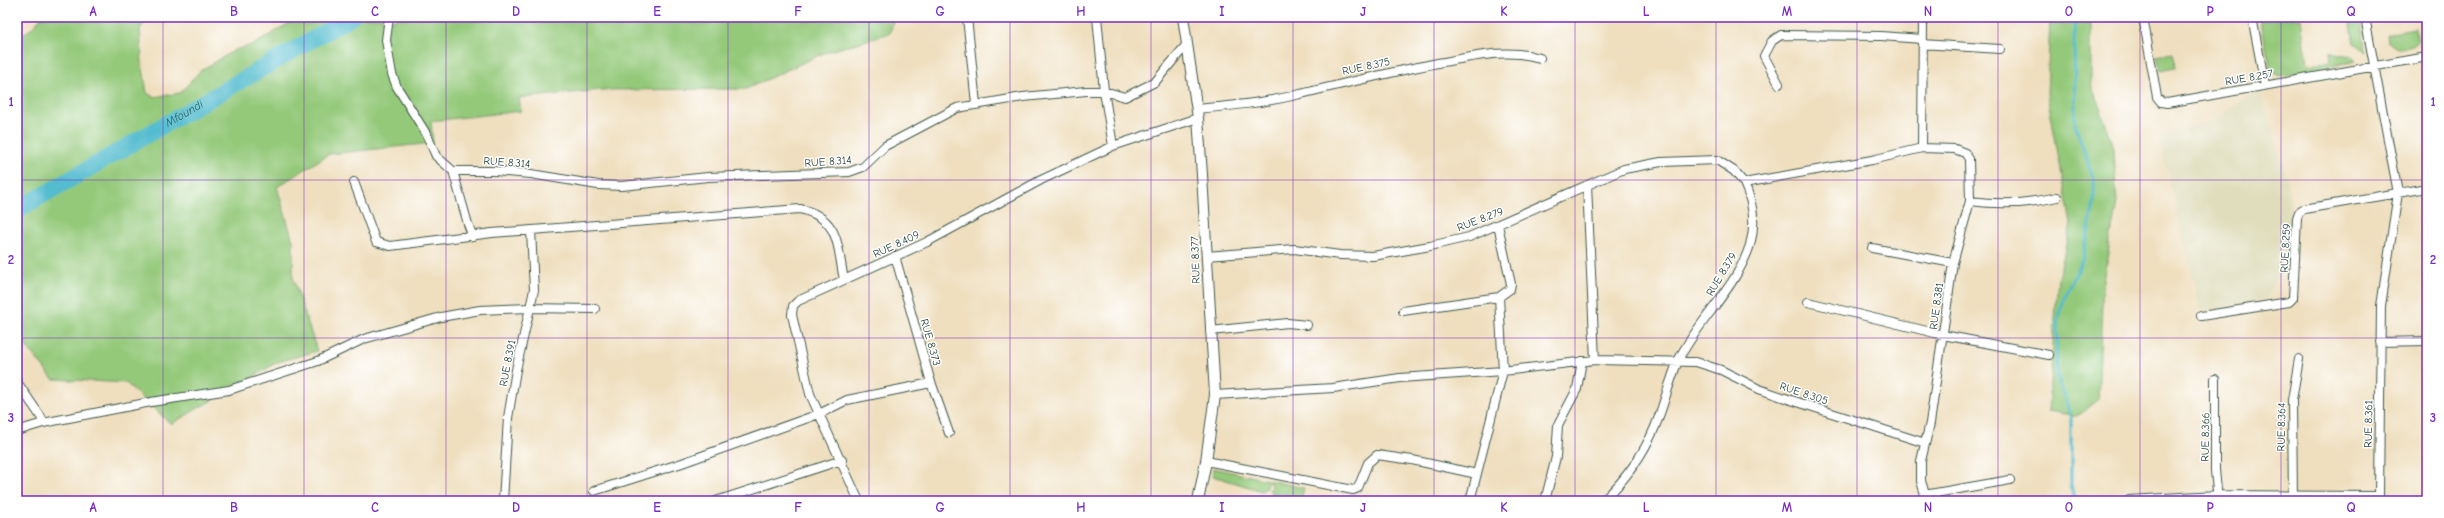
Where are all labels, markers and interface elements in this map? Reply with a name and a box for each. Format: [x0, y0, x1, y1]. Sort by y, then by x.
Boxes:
text: A [89, 4, 97, 19]
text: B [230, 4, 238, 19]
text: C [371, 4, 379, 19]
text: D [512, 4, 520, 19]
text: E [653, 4, 661, 19]
text: F [794, 4, 802, 19]
text: G [935, 4, 945, 19]
text: H [1076, 4, 1086, 19]
text: I [1219, 4, 1225, 19]
text: J [1360, 4, 1366, 19]
text: K [1500, 4, 1508, 19]
text: L [1643, 4, 1650, 19]
text: M [1782, 4, 1793, 19]
text: N [1924, 4, 1932, 19]
text: O [2065, 4, 2073, 19]
text: P [2206, 4, 2214, 19]
text: Q [2346, 4, 2356, 19]
street label: RUE 8.375 [1341, 55, 1391, 78]
street label: RUE 8.257 [2224, 67, 2274, 88]
text: 1 [8, 94, 14, 109]
text: 1 [2430, 94, 2436, 109]
water label: Mfoundi [162, 97, 206, 130]
street label: RUE 8.314 [804, 153, 852, 170]
street label: RUE 8.314 [483, 154, 531, 171]
street label: RUE 8.279 [1455, 205, 1505, 234]
street label: RUE 8.259 [2278, 223, 2293, 273]
street label: RUE 8.409 [871, 228, 922, 261]
street label: RUE 8.377 [1188, 236, 1203, 284]
street label: RUE 8.379 [1703, 250, 1740, 298]
text: 2 [8, 252, 14, 267]
text: 2 [2430, 252, 2436, 267]
street label: RUE 8.381 [1927, 282, 1946, 330]
street label: RUE 8.373 [918, 317, 943, 367]
street label: RUE 8.391 [497, 339, 518, 388]
street label: RUE 8.305 [1778, 380, 1830, 407]
street label: RUE 8.361 [2362, 400, 2375, 448]
street label: RUE 8.364 [2275, 403, 2288, 451]
text: 3 [8, 410, 14, 425]
text: 3 [2430, 410, 2436, 425]
street label: RUE 8.366 [2199, 412, 2212, 462]
text: A [89, 500, 97, 515]
text: B [230, 500, 238, 515]
text: C [371, 500, 379, 515]
text: D [512, 500, 520, 515]
text: E [653, 500, 661, 515]
text: F [794, 500, 802, 515]
text: G [935, 500, 945, 515]
text: H [1076, 500, 1086, 515]
text: I [1219, 500, 1225, 515]
text: J [1360, 500, 1366, 515]
text: K [1500, 500, 1508, 515]
text: L [1643, 500, 1650, 515]
text: M [1782, 500, 1793, 515]
text: N [1924, 500, 1932, 515]
text: O [2065, 500, 2073, 515]
text: P [2206, 500, 2214, 515]
text: Q [2346, 500, 2356, 515]

